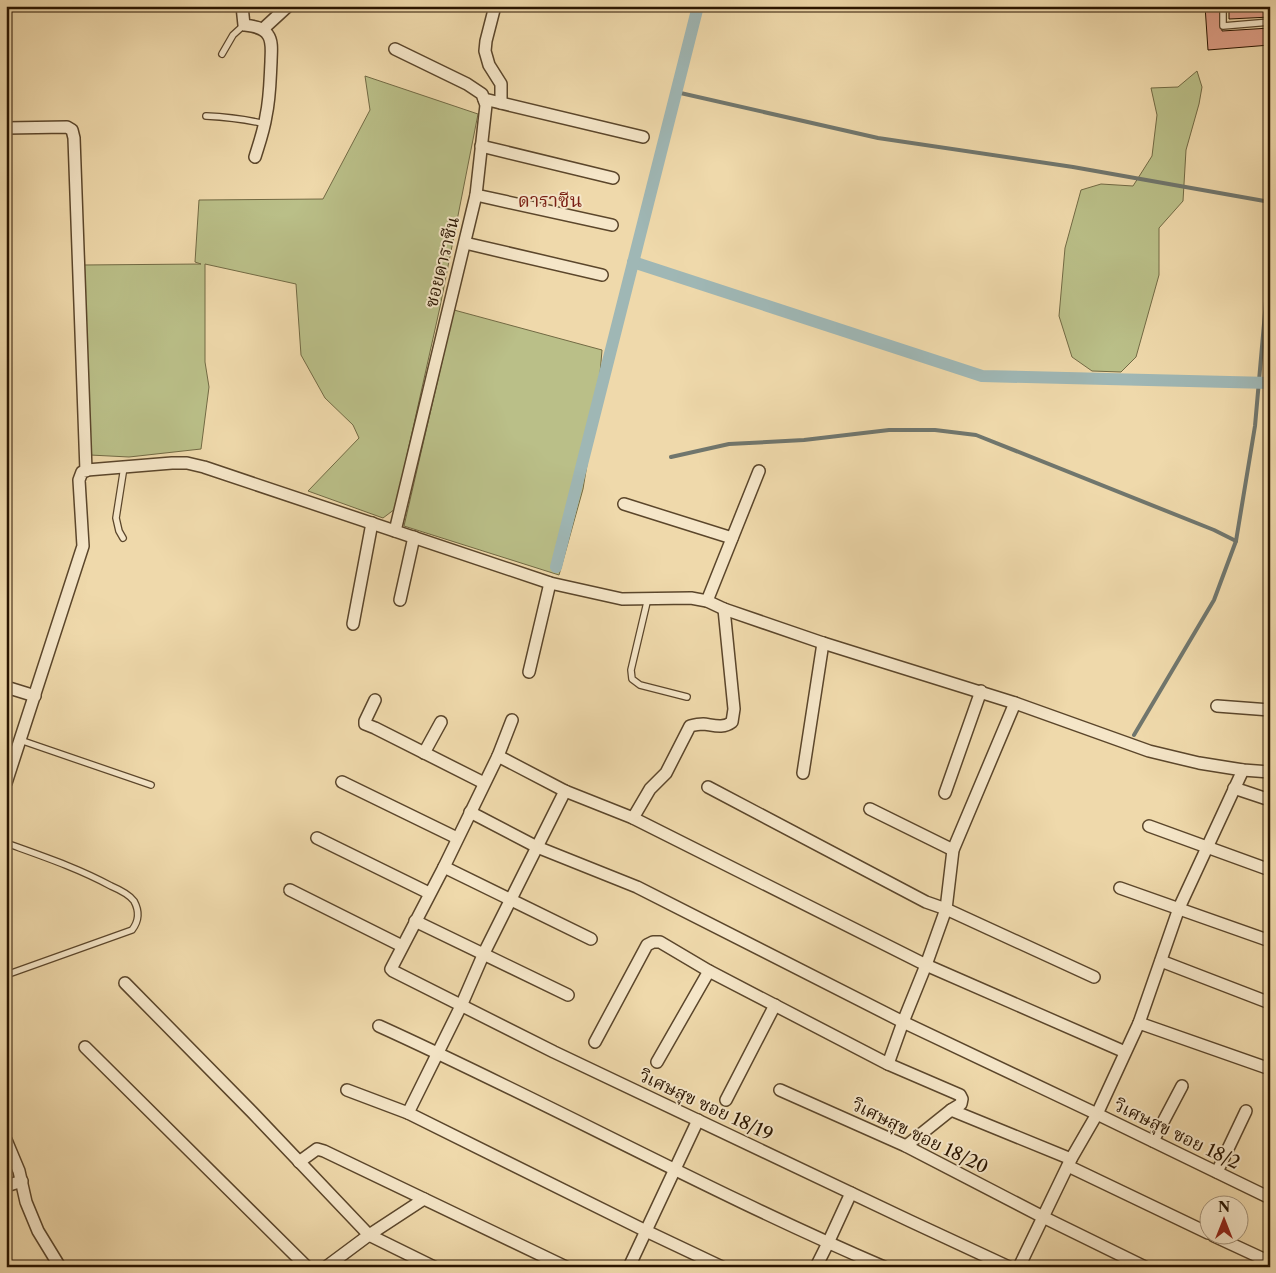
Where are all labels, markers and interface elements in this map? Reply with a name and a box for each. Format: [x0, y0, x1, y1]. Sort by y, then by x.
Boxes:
district label: ดาราซีน [518, 189, 582, 212]
street label: ซอยดาราซีน [420, 214, 464, 310]
street label: วิเศษสุข ซอย 18/19 [635, 1064, 776, 1147]
street label: วิเศษสุข ซอย 18/20 [848, 1093, 992, 1179]
street label: วิเศษสุข ซอย 18/2 [1110, 1094, 1244, 1175]
north arrow [1198, 1196, 1248, 1246]
text: N [1218, 1198, 1230, 1216]

